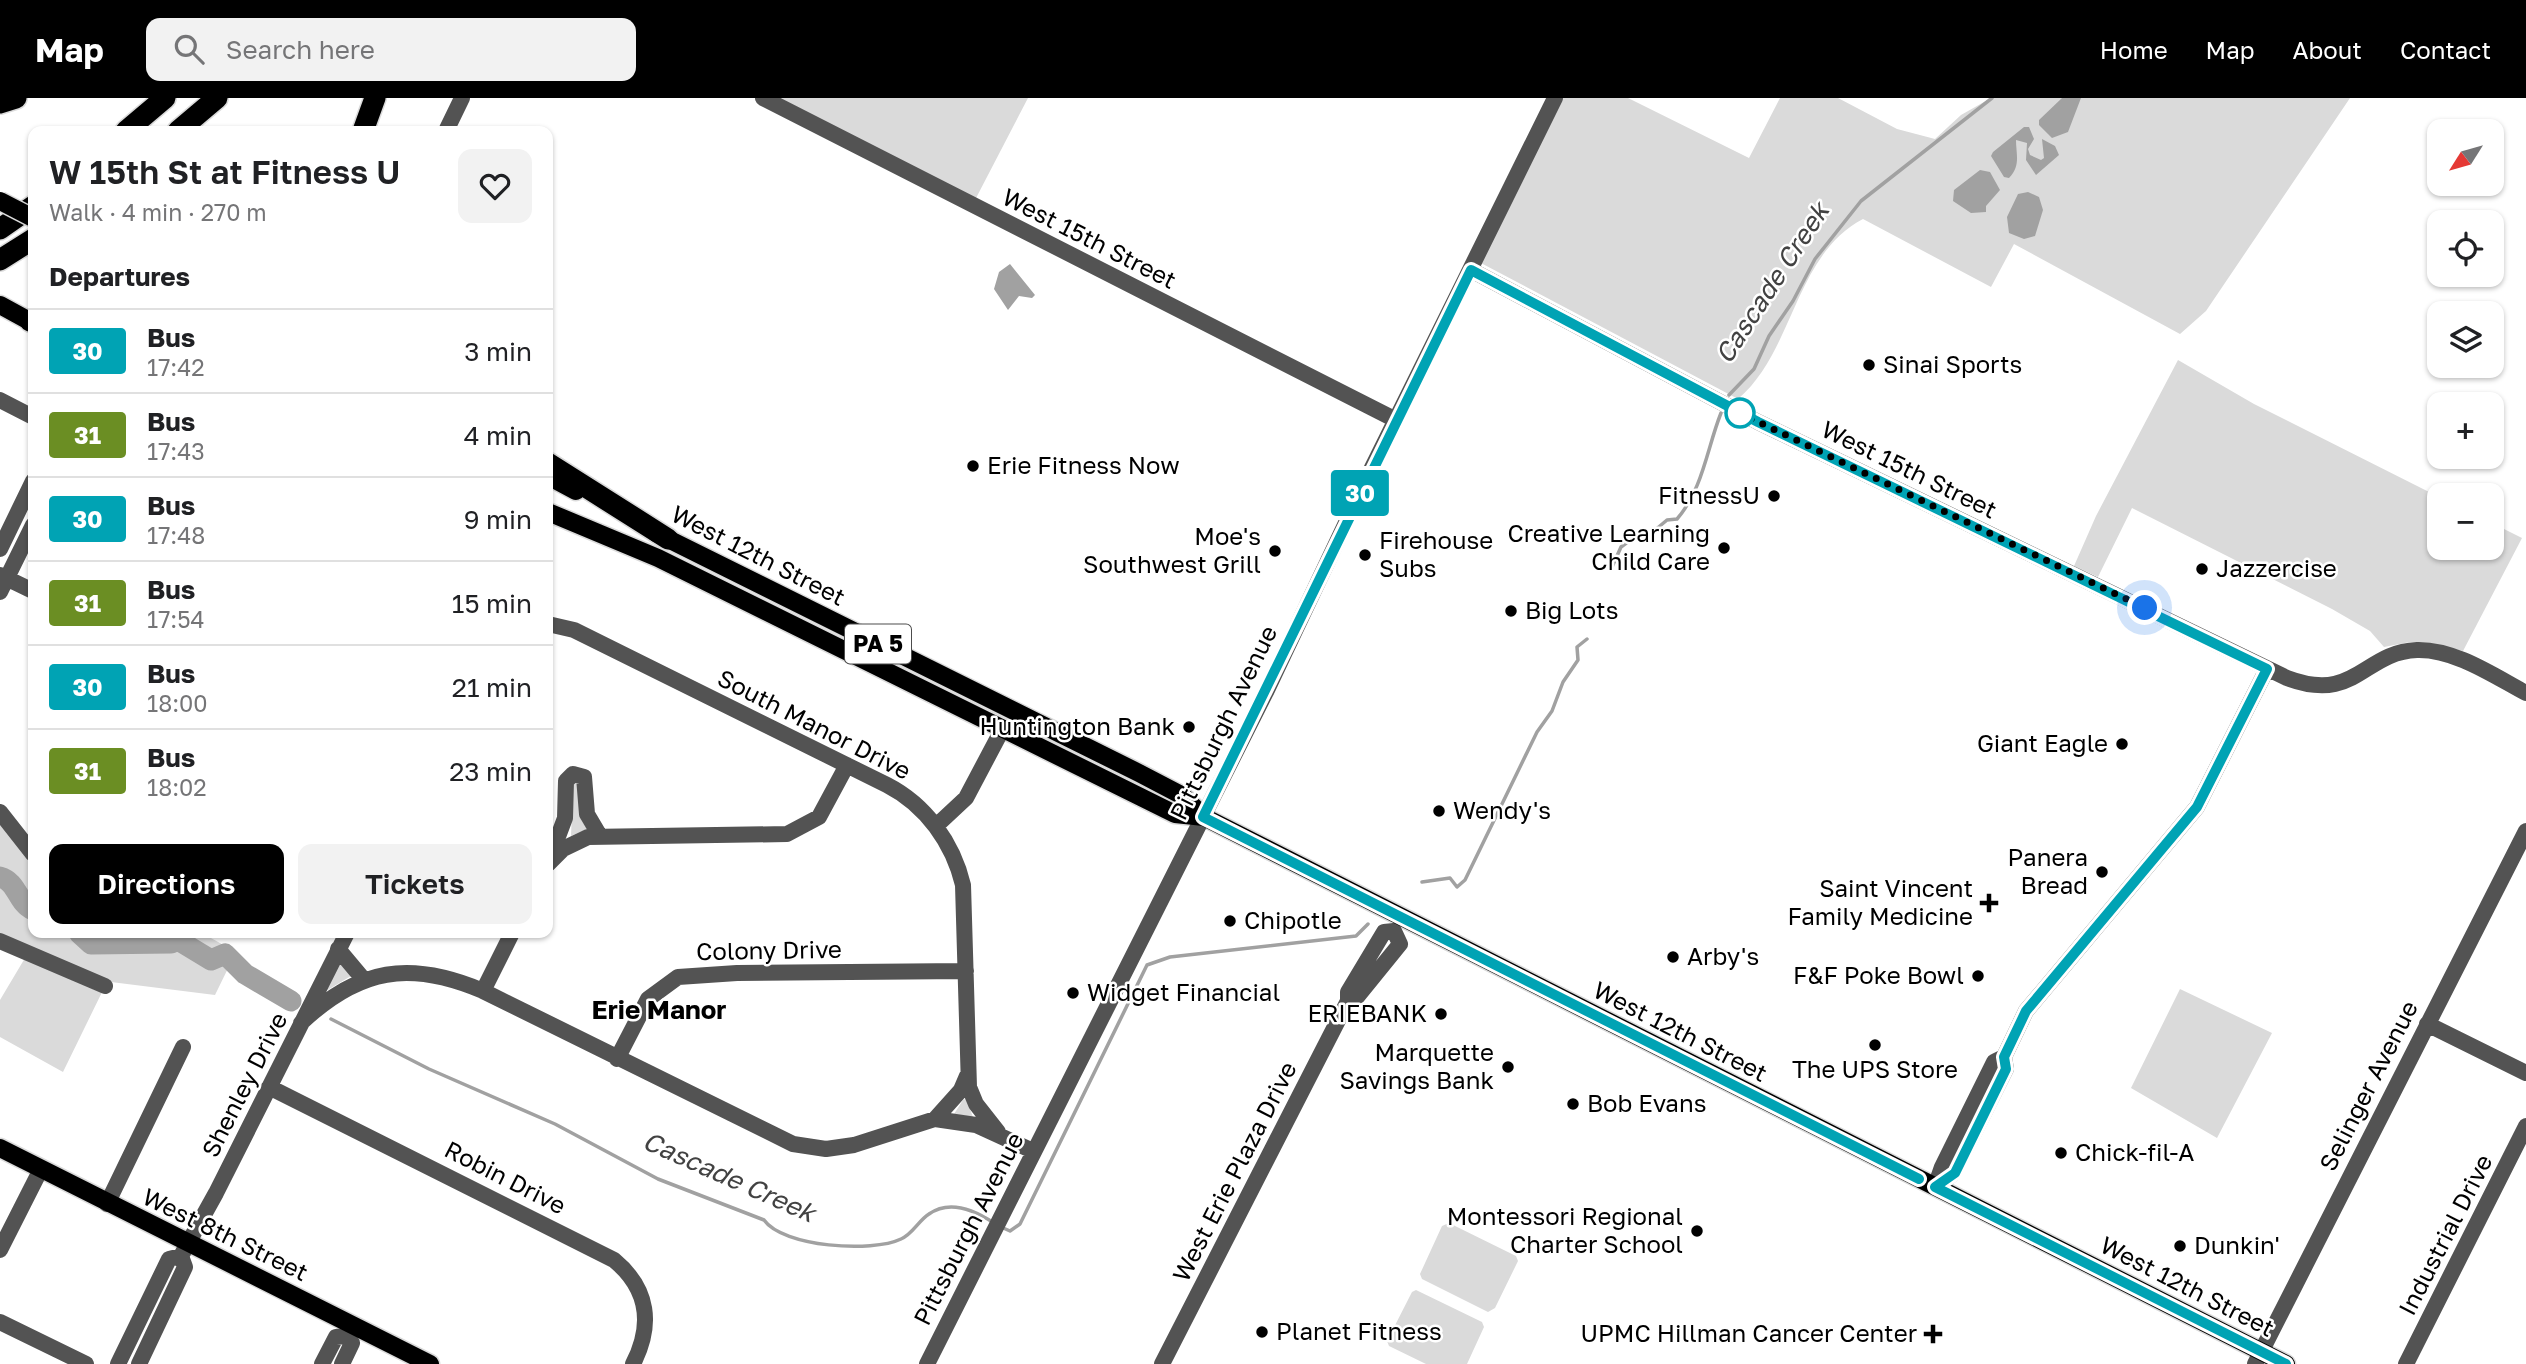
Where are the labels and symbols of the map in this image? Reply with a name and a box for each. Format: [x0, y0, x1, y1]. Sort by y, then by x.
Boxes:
north arrow [2427, 119, 2504, 196]
street label: West 15th Street [998, 181, 1181, 294]
water label: Cascade Creek [1708, 195, 1836, 369]
place label: Sinai Sports [1883, 349, 2022, 378]
marker: Sinai Sports [1861, 357, 1877, 373]
unlabelled marker [1725, 398, 1755, 428]
street label: West 15th Street [1817, 414, 2002, 524]
place label: Erie Fitness Now [987, 450, 1180, 479]
marker: Erie Fitness Now [965, 458, 981, 474]
line badge: 30 [1328, 470, 1392, 516]
place label: FitnessU [1658, 480, 1760, 509]
marker: FitnessU [1766, 488, 1782, 504]
street label: West 12th Street [667, 498, 850, 611]
place label: Creative Learning Child Care [1507, 518, 1710, 575]
place label: Moe's Southwest Grill [1083, 521, 1261, 578]
place label: Firehouse Subs [1379, 525, 1493, 582]
marker: Creative Learning Child Care [1716, 540, 1732, 556]
marker: Moe's Southwest Grill [1267, 543, 1283, 559]
marker: Firehouse Subs [1357, 547, 1373, 563]
place label: Jazzercise [2216, 553, 2337, 582]
marker: Jazzercise [2194, 561, 2210, 577]
your location [2127, 590, 2162, 625]
place label: Big Lots [1525, 595, 1618, 624]
marker: Big Lots [1503, 603, 1519, 619]
street label: Pittsburgh Avenue [1163, 620, 1282, 824]
road number: PA 5 [845, 624, 911, 664]
street label: South Manor Drive [713, 662, 916, 785]
place label: Huntington Bank [979, 711, 1175, 740]
marker: Huntington Bank [1181, 719, 1197, 735]
place label: Giant Eagle [1977, 728, 2108, 757]
marker: Giant Eagle [2114, 736, 2130, 752]
place label: Wendy's [1453, 795, 1551, 824]
marker: Wendy's [1431, 803, 1447, 819]
place label: Panera Bread [2008, 842, 2088, 899]
marker: Panera Bread [2094, 864, 2110, 880]
place label: Saint Vincent Family Medicine [1787, 873, 1973, 930]
marker: Saint Vincent Family Medicine [1979, 893, 1999, 913]
place label: Chipotle [1244, 905, 1342, 934]
marker: Chipotle [1222, 913, 1238, 929]
street label: Colony Drive [696, 934, 842, 965]
place label: Arby's [1687, 941, 1759, 970]
marker: Arby's [1665, 949, 1681, 965]
place label: F&F Poke Bowl [1793, 960, 1964, 989]
marker: F&F Poke Bowl [1970, 968, 1986, 984]
street label: West 12th Street [1589, 974, 1772, 1087]
place label: Widget Financial [1087, 977, 1280, 1006]
marker: Widget Financial [1065, 985, 1081, 1001]
district label: Erie Manor [591, 994, 727, 1025]
street label: Selinger Avenue [2312, 995, 2423, 1175]
place label: ERIEBANK [1307, 998, 1427, 1027]
marker: ERIEBANK [1433, 1006, 1449, 1022]
street label: Shenley Drive [195, 1007, 293, 1162]
place label: Marquette Savings Bank [1339, 1037, 1494, 1094]
marker: The UPS Store [1867, 1037, 1883, 1053]
place label: The UPS Store [1792, 1054, 1958, 1083]
street label: West Erie Plaza Drive [1166, 1057, 1302, 1286]
marker: Marquette Savings Bank [1500, 1059, 1516, 1075]
place label: Bob Evans [1587, 1088, 1706, 1117]
marker: Bob Evans [1565, 1096, 1581, 1112]
water label: Cascade Creek [638, 1125, 822, 1229]
street label: Pittsburgh Avenue [907, 1127, 1029, 1330]
street label: Robin Drive [440, 1134, 571, 1220]
place label: Chick-fil-A [2075, 1137, 2194, 1166]
marker: Chick-fil-A [2053, 1145, 2069, 1161]
street label: Industrial Drive [2392, 1149, 2498, 1319]
street label: West 8th Street [138, 1181, 313, 1286]
place label: Montessori Regional Charter School [1447, 1201, 1683, 1258]
marker: Montessori Regional Charter School [1689, 1223, 1705, 1239]
street label: West 12th Street [2096, 1229, 2279, 1342]
place label: Dunkin' [2194, 1230, 2280, 1259]
marker: Dunkin' [2172, 1238, 2188, 1254]
place label: Planet Fitness [1276, 1316, 1442, 1345]
place label: UPMC Hillman Cancer Center [1581, 1318, 1917, 1347]
marker: Planet Fitness [1254, 1324, 1270, 1340]
marker: UPMC Hillman Cancer Center [1923, 1324, 1943, 1344]

